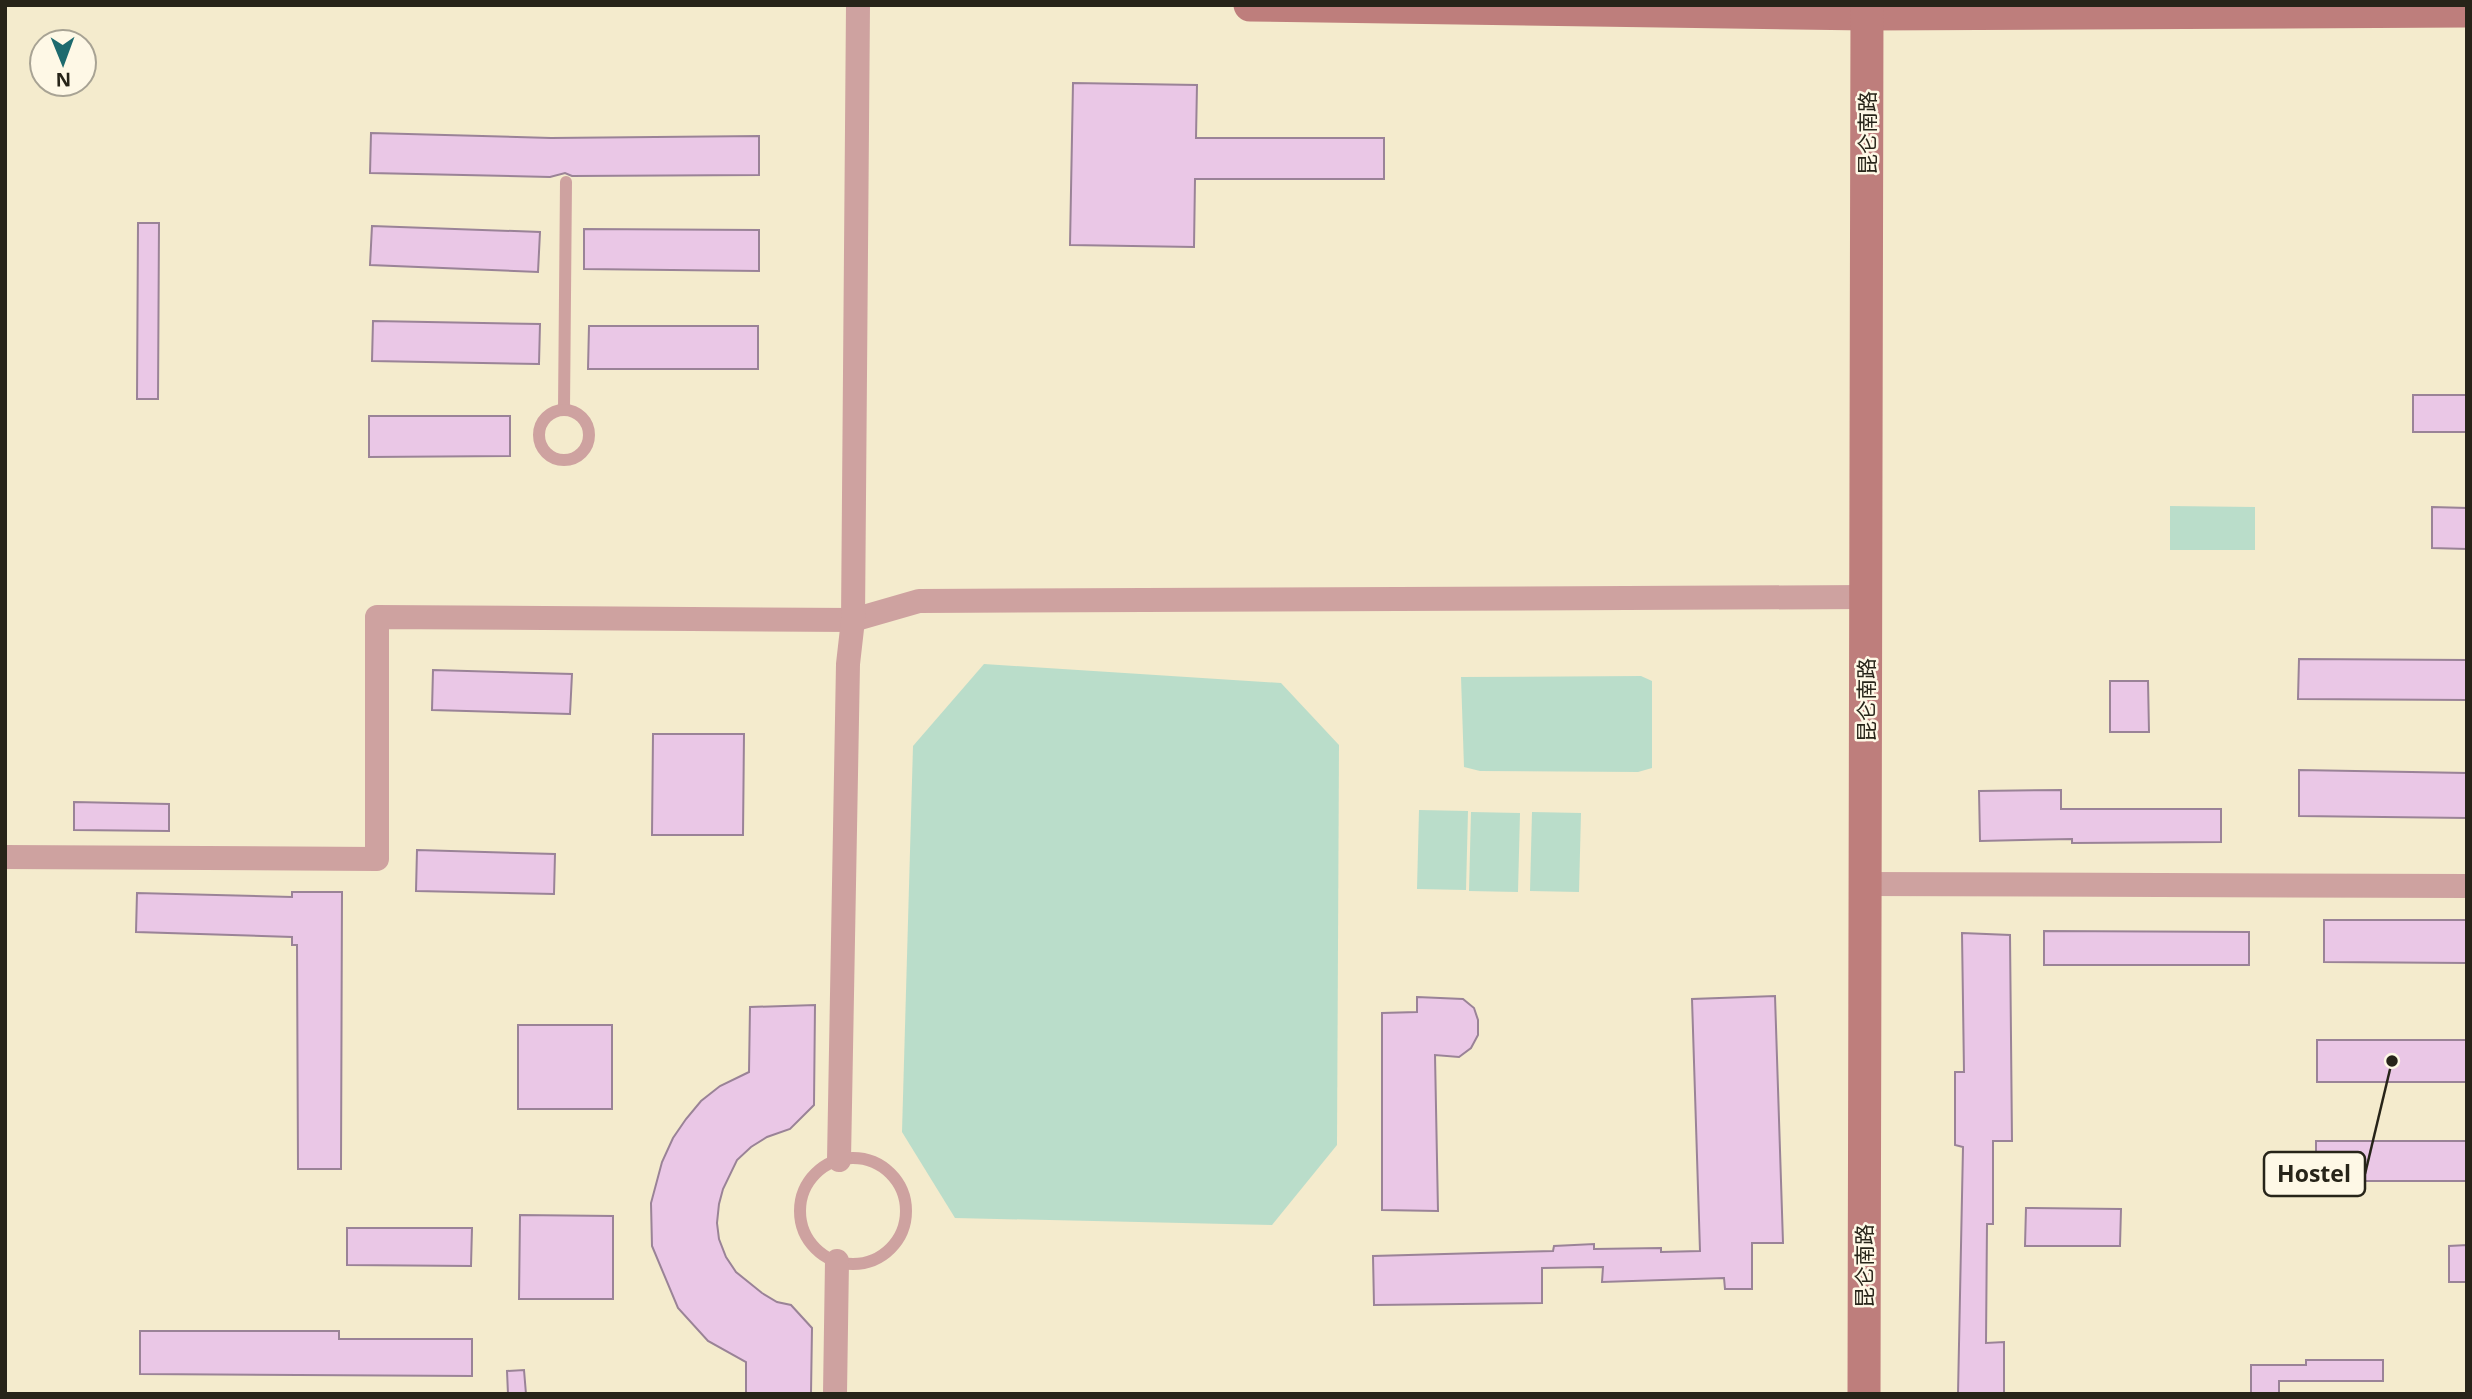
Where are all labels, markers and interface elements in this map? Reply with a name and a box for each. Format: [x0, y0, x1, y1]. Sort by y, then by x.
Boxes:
north arrow [28, 28, 98, 98]
text: N [55, 67, 71, 93]
street label: 昆仑南路 [1853, 91, 1881, 175]
street label: 昆仑南路 [1852, 658, 1880, 742]
callout: Hostel [2264, 1152, 2365, 1196]
text: Hostel [2277, 1157, 2351, 1189]
street label: 昆仑南路 [1850, 1224, 1878, 1308]

